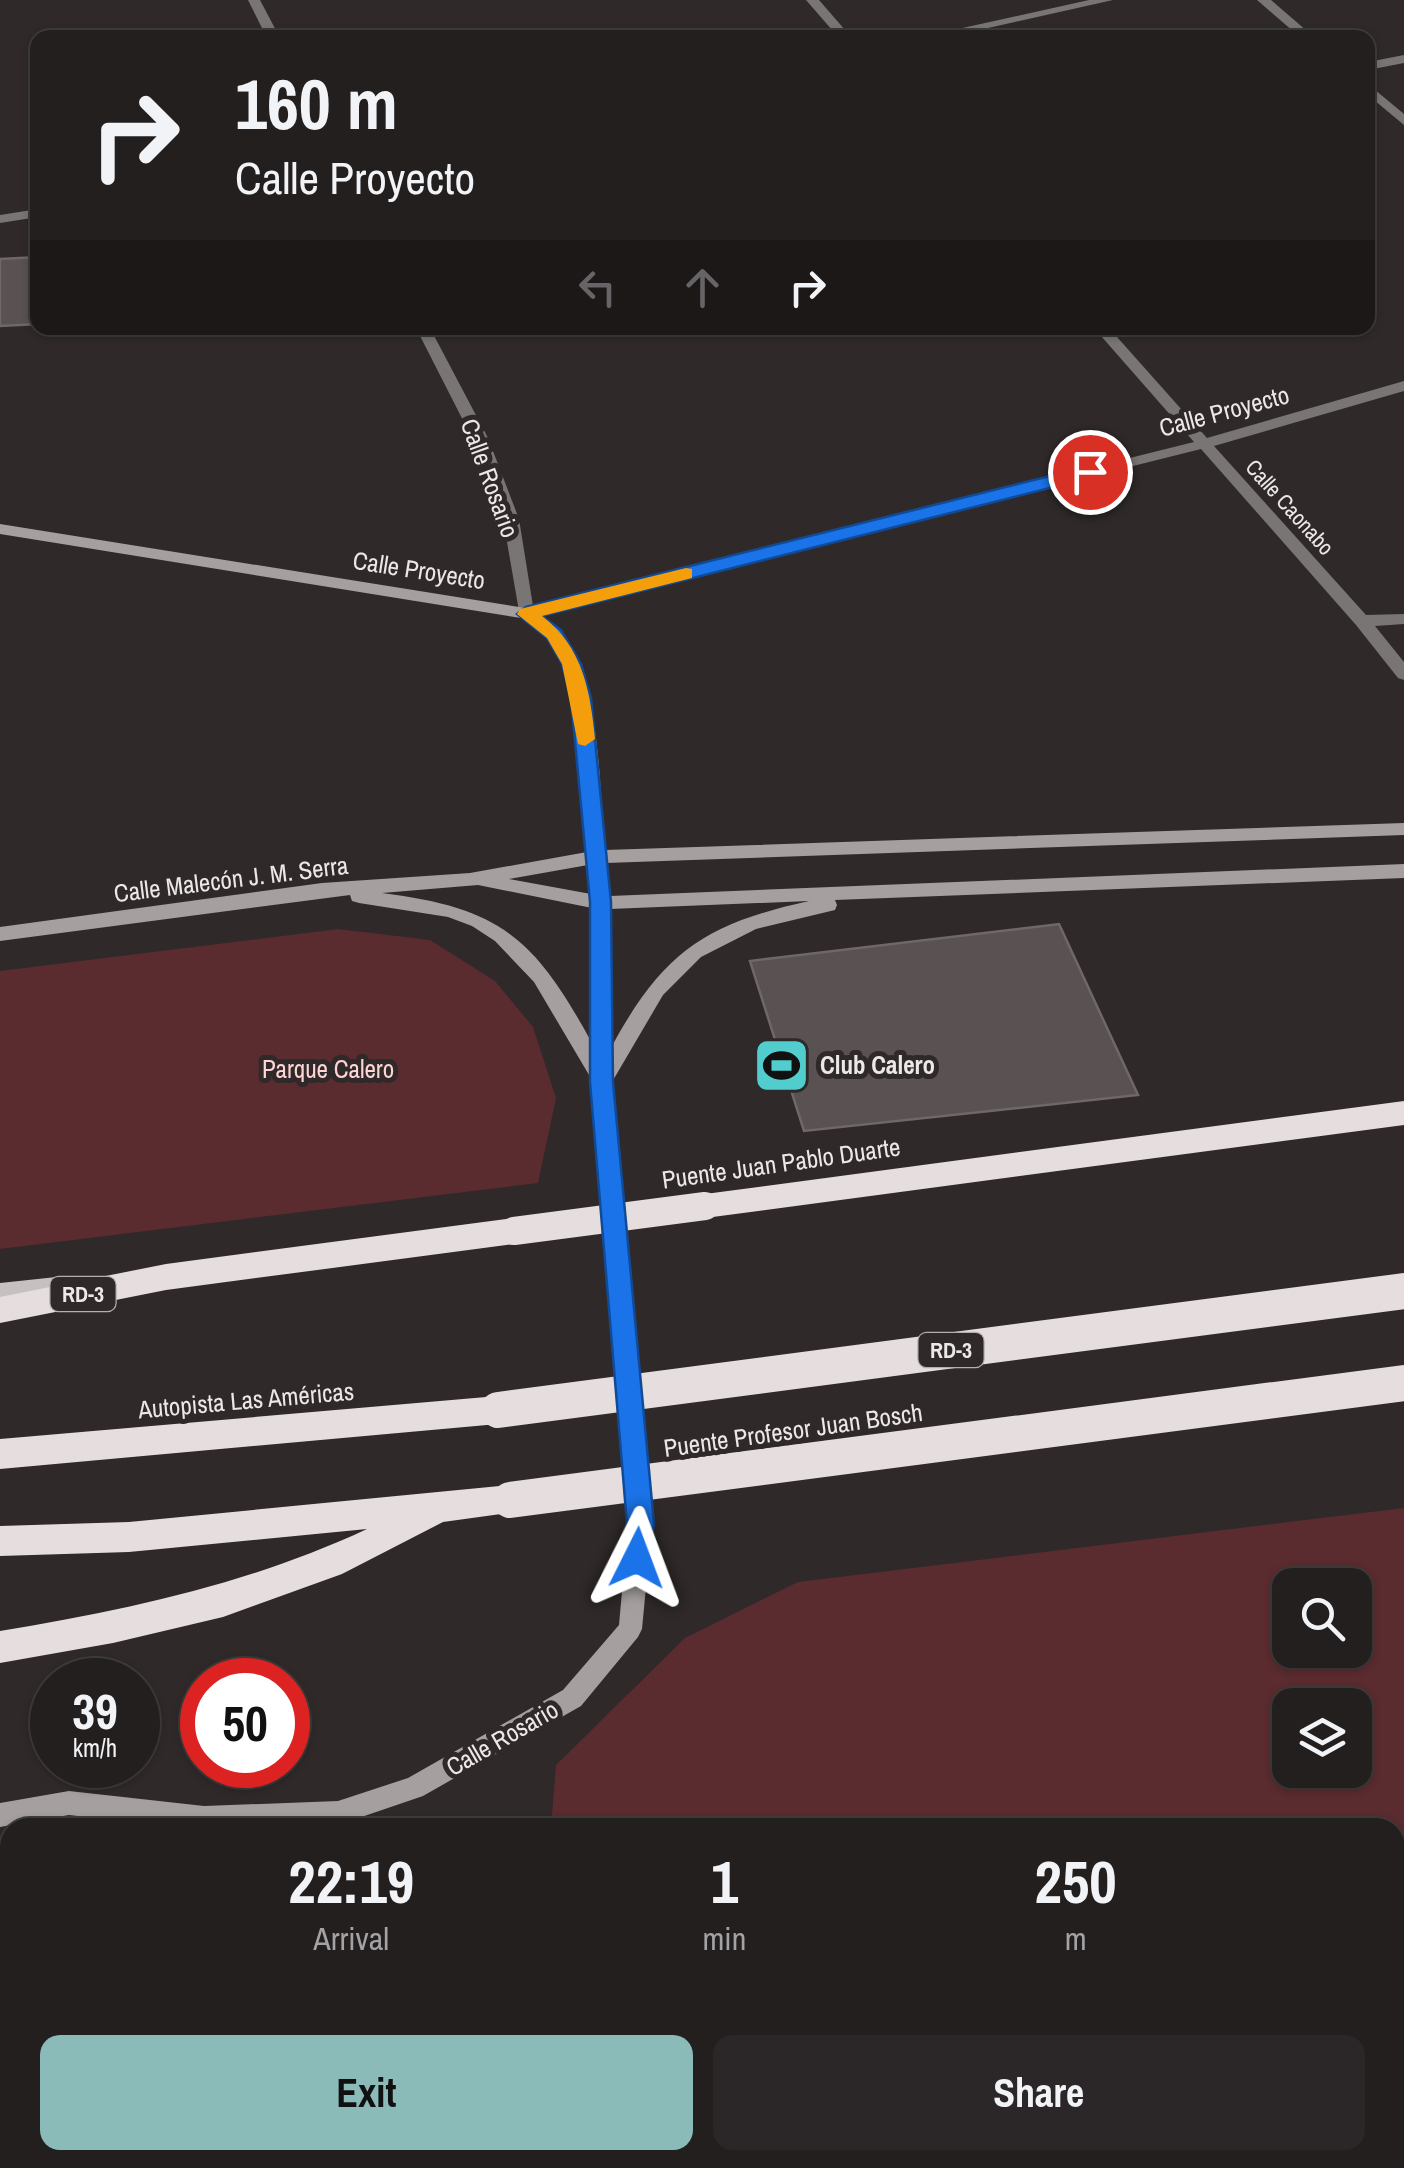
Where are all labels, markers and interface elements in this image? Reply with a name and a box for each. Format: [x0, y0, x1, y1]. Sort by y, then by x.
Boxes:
text: 160 m [235, 57, 398, 151]
icon: right [70, 70, 200, 200]
text: Calle Proyecto [235, 147, 475, 208]
icon: left [570, 260, 625, 315]
icon: ahead [675, 260, 730, 315]
icon: right [780, 260, 835, 315]
street label: Calle Proyecto [1155, 377, 1293, 445]
street label: Calle Rosario [453, 414, 527, 542]
pin [1048, 430, 1133, 515]
icon: arrive [1063, 445, 1118, 500]
street label: Calle Caonabo [1239, 453, 1341, 561]
street label: Calle Proyecto [351, 543, 487, 597]
street label: Calle Malecón J. M. Serra [112, 848, 351, 910]
sports icon: Club Calero [751, 1035, 811, 1095]
place label: Club Calero [820, 1048, 935, 1082]
park label: Parque Calero [262, 1052, 394, 1086]
street label: Puente Juan Pablo Duarte [660, 1129, 902, 1197]
road number: RD-3 [51, 1277, 116, 1311]
road number: RD-3 [918, 1333, 984, 1367]
street label: Autopista Las Américas [136, 1374, 355, 1426]
street label: Puente Profesor Juan Bosch [661, 1395, 925, 1465]
position arrow [585, 1506, 689, 1610]
map controls [1272, 1568, 1372, 1788]
button: search [1272, 1568, 1372, 1668]
speed limit sign: 50 [180, 1658, 310, 1788]
text: 39 [72, 1677, 118, 1745]
button: layers [1272, 1688, 1372, 1788]
street label: Calle Rosario [440, 1692, 564, 1784]
text: km/h [73, 1731, 117, 1765]
text: 22:19 [288, 1841, 414, 1922]
text: 1 [711, 1841, 738, 1922]
text: 250 [1035, 1841, 1117, 1922]
text: Arrival [313, 1917, 389, 1960]
text: min [702, 1917, 746, 1960]
text: m [1065, 1917, 1087, 1960]
button: Exit [40, 2035, 693, 2150]
button: Share [713, 2035, 1365, 2150]

